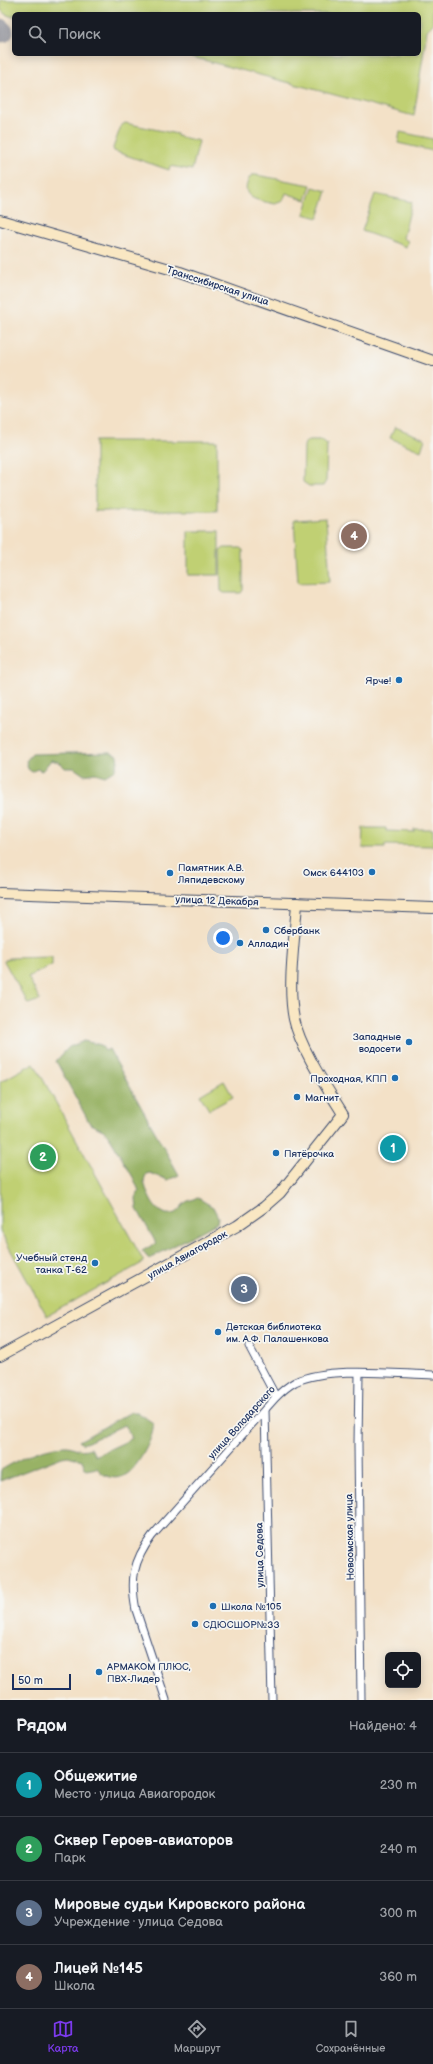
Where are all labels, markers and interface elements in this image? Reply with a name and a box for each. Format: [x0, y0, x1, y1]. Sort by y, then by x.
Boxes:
search box [12, 12, 421, 56]
icon: search [26, 23, 48, 45]
text: Поиск [58, 25, 101, 44]
street label: Транссибирская улица [165, 264, 271, 308]
pin: 4 [341, 521, 367, 551]
place label: Ярче! [366, 675, 391, 687]
marker: Ярче! [394, 675, 404, 685]
place label: Памятник А.В. Ляпидевскому [177, 862, 245, 886]
place label: Омск 644103 [303, 867, 364, 879]
marker: Омск 644103 [367, 867, 377, 877]
marker: Памятник А.В. Ляпидевскому [165, 868, 175, 878]
street label: улица 12 Декабря [175, 894, 259, 908]
marker: Сбербанк [261, 925, 271, 935]
place label: Сбербанк [274, 925, 321, 937]
your location [213, 928, 233, 948]
marker: Алладин [235, 938, 245, 948]
place label: Алладин [247, 938, 289, 950]
place label: Западные водосети [353, 1031, 401, 1055]
marker: Западные водосети [404, 1037, 414, 1047]
place label: Проходная, КПП [310, 1073, 387, 1085]
marker: Проходная, КПП [390, 1073, 400, 1083]
marker: Магнит [292, 1092, 302, 1102]
place label: Магнит [305, 1092, 339, 1104]
pin: 1 [380, 1133, 406, 1163]
pin: 2 [30, 1142, 56, 1172]
marker: Пятёрочка [271, 1148, 281, 1158]
place label: Пятёрочка [284, 1148, 334, 1160]
street label: улица Авиагородок [146, 1228, 230, 1282]
place label: Учебный стенд танка Т-62 [16, 1252, 87, 1276]
marker: Учебный стенд танка Т-62 [90, 1258, 100, 1268]
pin: 3 [231, 1274, 257, 1304]
place label: Детская библиотека им. А.Ф. Палашенкова [226, 1321, 329, 1345]
marker: Детская библиотека им. А.Ф. Палашенкова [213, 1327, 223, 1337]
street label: улица Володарского [206, 1384, 278, 1462]
street label: Новоомская улица [343, 1493, 357, 1580]
street label: улица Седова [253, 1522, 267, 1588]
marker: Школа №105 [208, 1601, 218, 1611]
place label: Школа №105 [221, 1601, 282, 1613]
marker: СДЮСШОР№33 [190, 1619, 200, 1629]
place label: СДЮСШОР№33 [203, 1619, 280, 1631]
map controls [385, 1652, 421, 1688]
button: locate [385, 1652, 421, 1688]
place label: АРМАКОМ ПЛЮС, ПВХ-Лидер [106, 1661, 191, 1685]
marker: АРМАКОМ ПЛЮС, ПВХ-Лидер [94, 1667, 104, 1677]
scale bar [12, 1672, 71, 1691]
text: 50 m [18, 1674, 43, 1687]
text: Рядом [16, 1716, 67, 1736]
text: Найдено: 4 [349, 1718, 417, 1734]
text: Общежитие [54, 1767, 137, 1786]
text: 1 [26, 1777, 32, 1793]
text: 230 m [380, 1777, 417, 1793]
text: Место · улица Авиагородок [54, 1786, 216, 1802]
text: Сквер Героев-авиаторов [54, 1831, 233, 1850]
text: 2 [25, 1841, 33, 1857]
text: 240 m [380, 1841, 417, 1857]
text: Парк [54, 1850, 86, 1866]
text: Мировые судьи Кировского района [54, 1895, 305, 1914]
text: 3 [25, 1905, 33, 1921]
text: 300 m [379, 1905, 417, 1921]
text: Учреждение · улица Седова [54, 1914, 223, 1930]
text: Лицей №145 [54, 1959, 143, 1978]
text: 4 [25, 1969, 33, 1985]
text: 360 m [379, 1969, 417, 1985]
text: Школа [54, 1978, 95, 1994]
tab: Карта [48, 2018, 79, 2055]
tab: Маршрут [174, 2018, 221, 2055]
tab: Сохранённые [316, 2018, 385, 2055]

